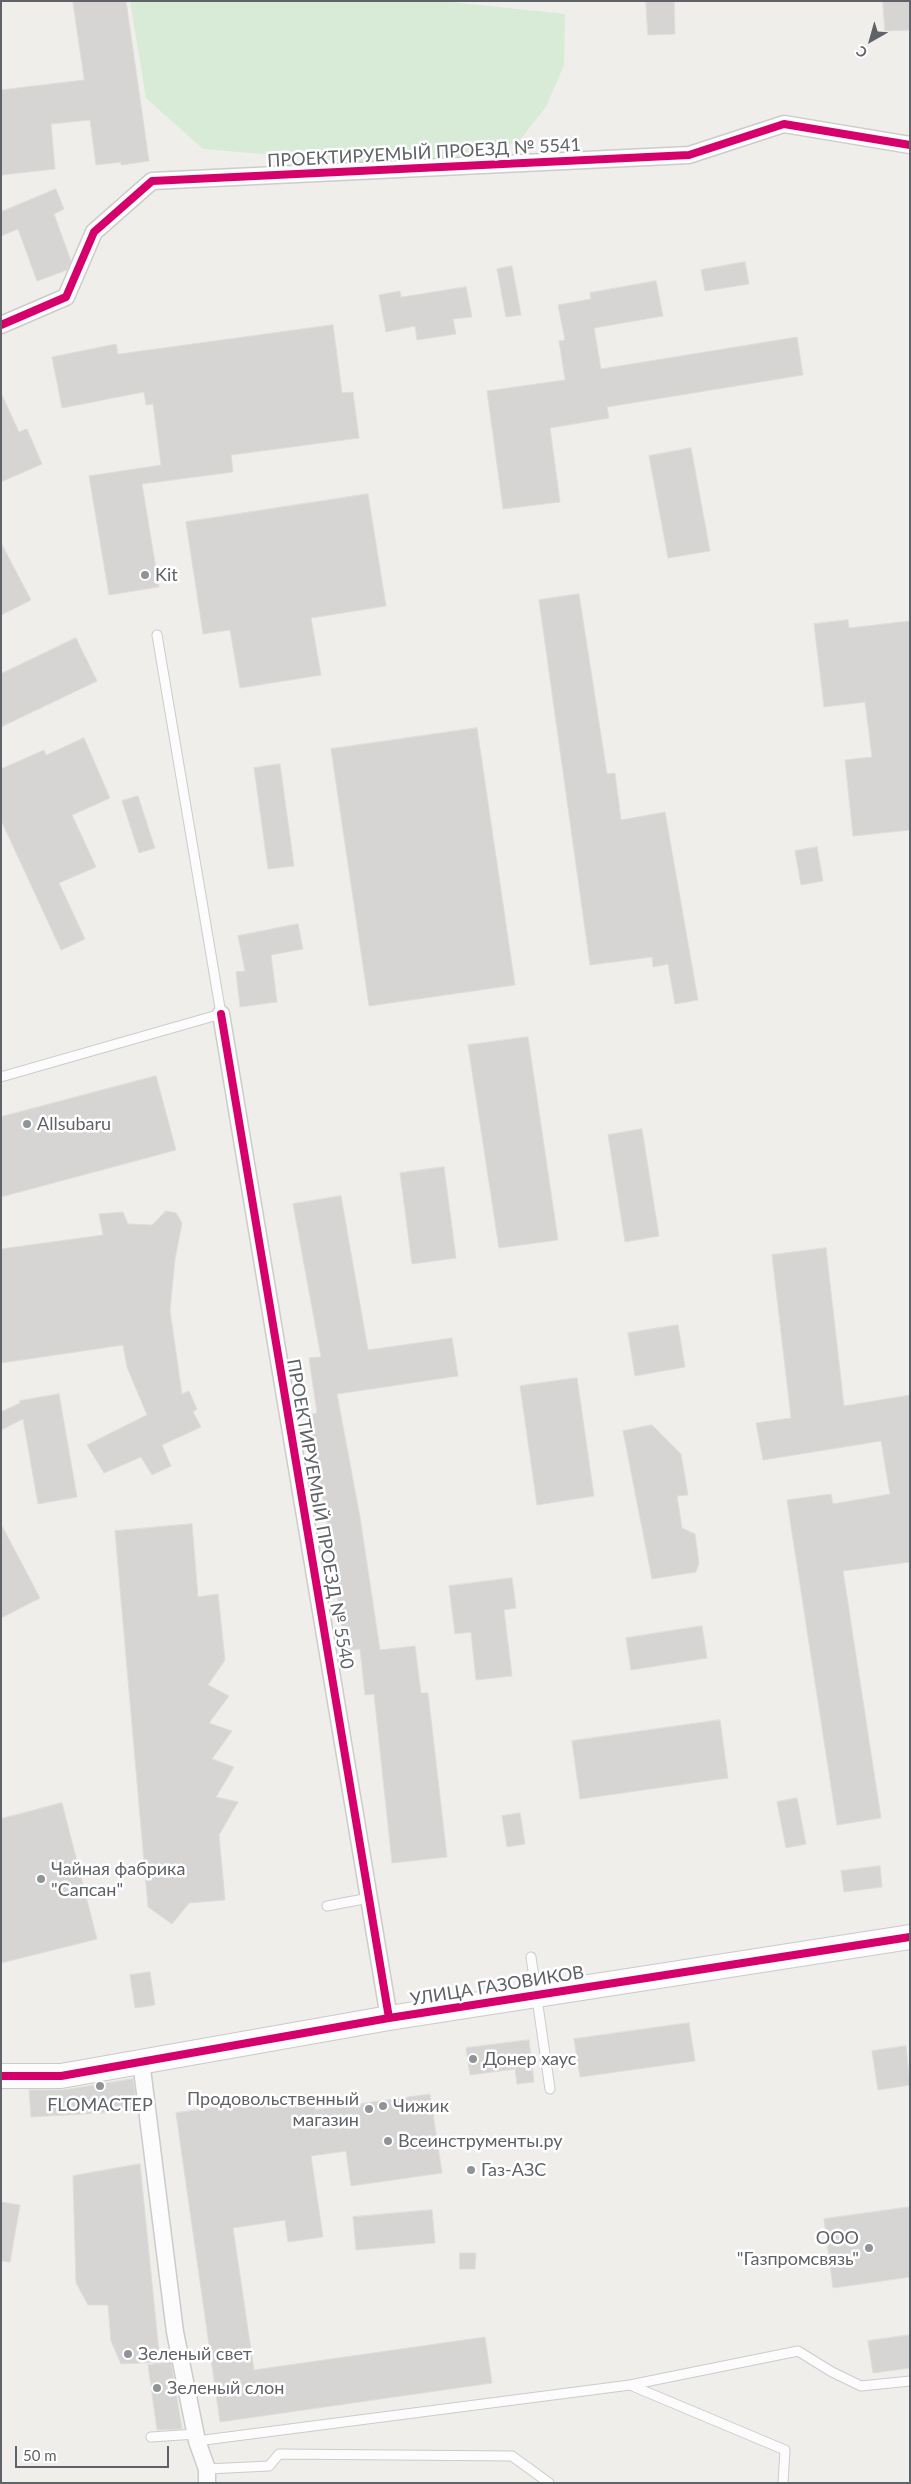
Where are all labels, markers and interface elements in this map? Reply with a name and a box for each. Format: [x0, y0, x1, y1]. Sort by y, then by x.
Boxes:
north arrow [846, 15, 896, 65]
text: С [853, 43, 870, 62]
street label: ПРОЕКТИРУЕМЫЙ ПРОЕЗД № 5541 [267, 134, 581, 172]
place label: Kit [155, 564, 178, 586]
marker: Kit [139, 569, 151, 581]
place label: Allsubaru [37, 1113, 111, 1135]
marker: Allsubaru [21, 1118, 33, 1130]
street label: ПРОЕКТИРУЕМЫЙ ПРОЕЗД № 5540 [282, 1357, 358, 1671]
place label: Чайная фабрика "Сапсан" [51, 1858, 185, 1900]
marker: Чайная фабрика "Сапсан" [35, 1873, 47, 1885]
street label: УЛИЦА ГАЗОВИКОВ [409, 1962, 585, 2010]
place label: Донер хаус [483, 2048, 576, 2070]
marker: Донер хаус [467, 2053, 479, 2065]
marker: FLOМАСТЕР [94, 2080, 106, 2092]
place label: Продовольственный магазин [187, 2088, 359, 2130]
place label: FLOМАСТЕР [47, 2094, 153, 2116]
place label: Чижик [393, 2095, 449, 2117]
marker: Чижик [377, 2100, 389, 2112]
marker: Продовольственный магазин [363, 2103, 375, 2115]
place label: Всеинструменты.ру [398, 2130, 563, 2152]
marker: Всеинструменты.ру [382, 2135, 394, 2147]
place label: Газ-АЗС [481, 2159, 546, 2181]
marker: Газ-АЗС [465, 2164, 477, 2176]
place label: ООО "Газпромсвязь" [737, 2227, 859, 2270]
marker: ООО "Газпромсвязь" [863, 2242, 875, 2254]
place label: Зеленый свет [138, 2343, 252, 2365]
marker: Зеленый свет [122, 2348, 134, 2360]
place label: Зеленый слон [167, 2377, 284, 2399]
marker: Зеленый слон [151, 2382, 163, 2394]
scale bar [18, 2436, 171, 2468]
text: 50 m [23, 2446, 57, 2464]

